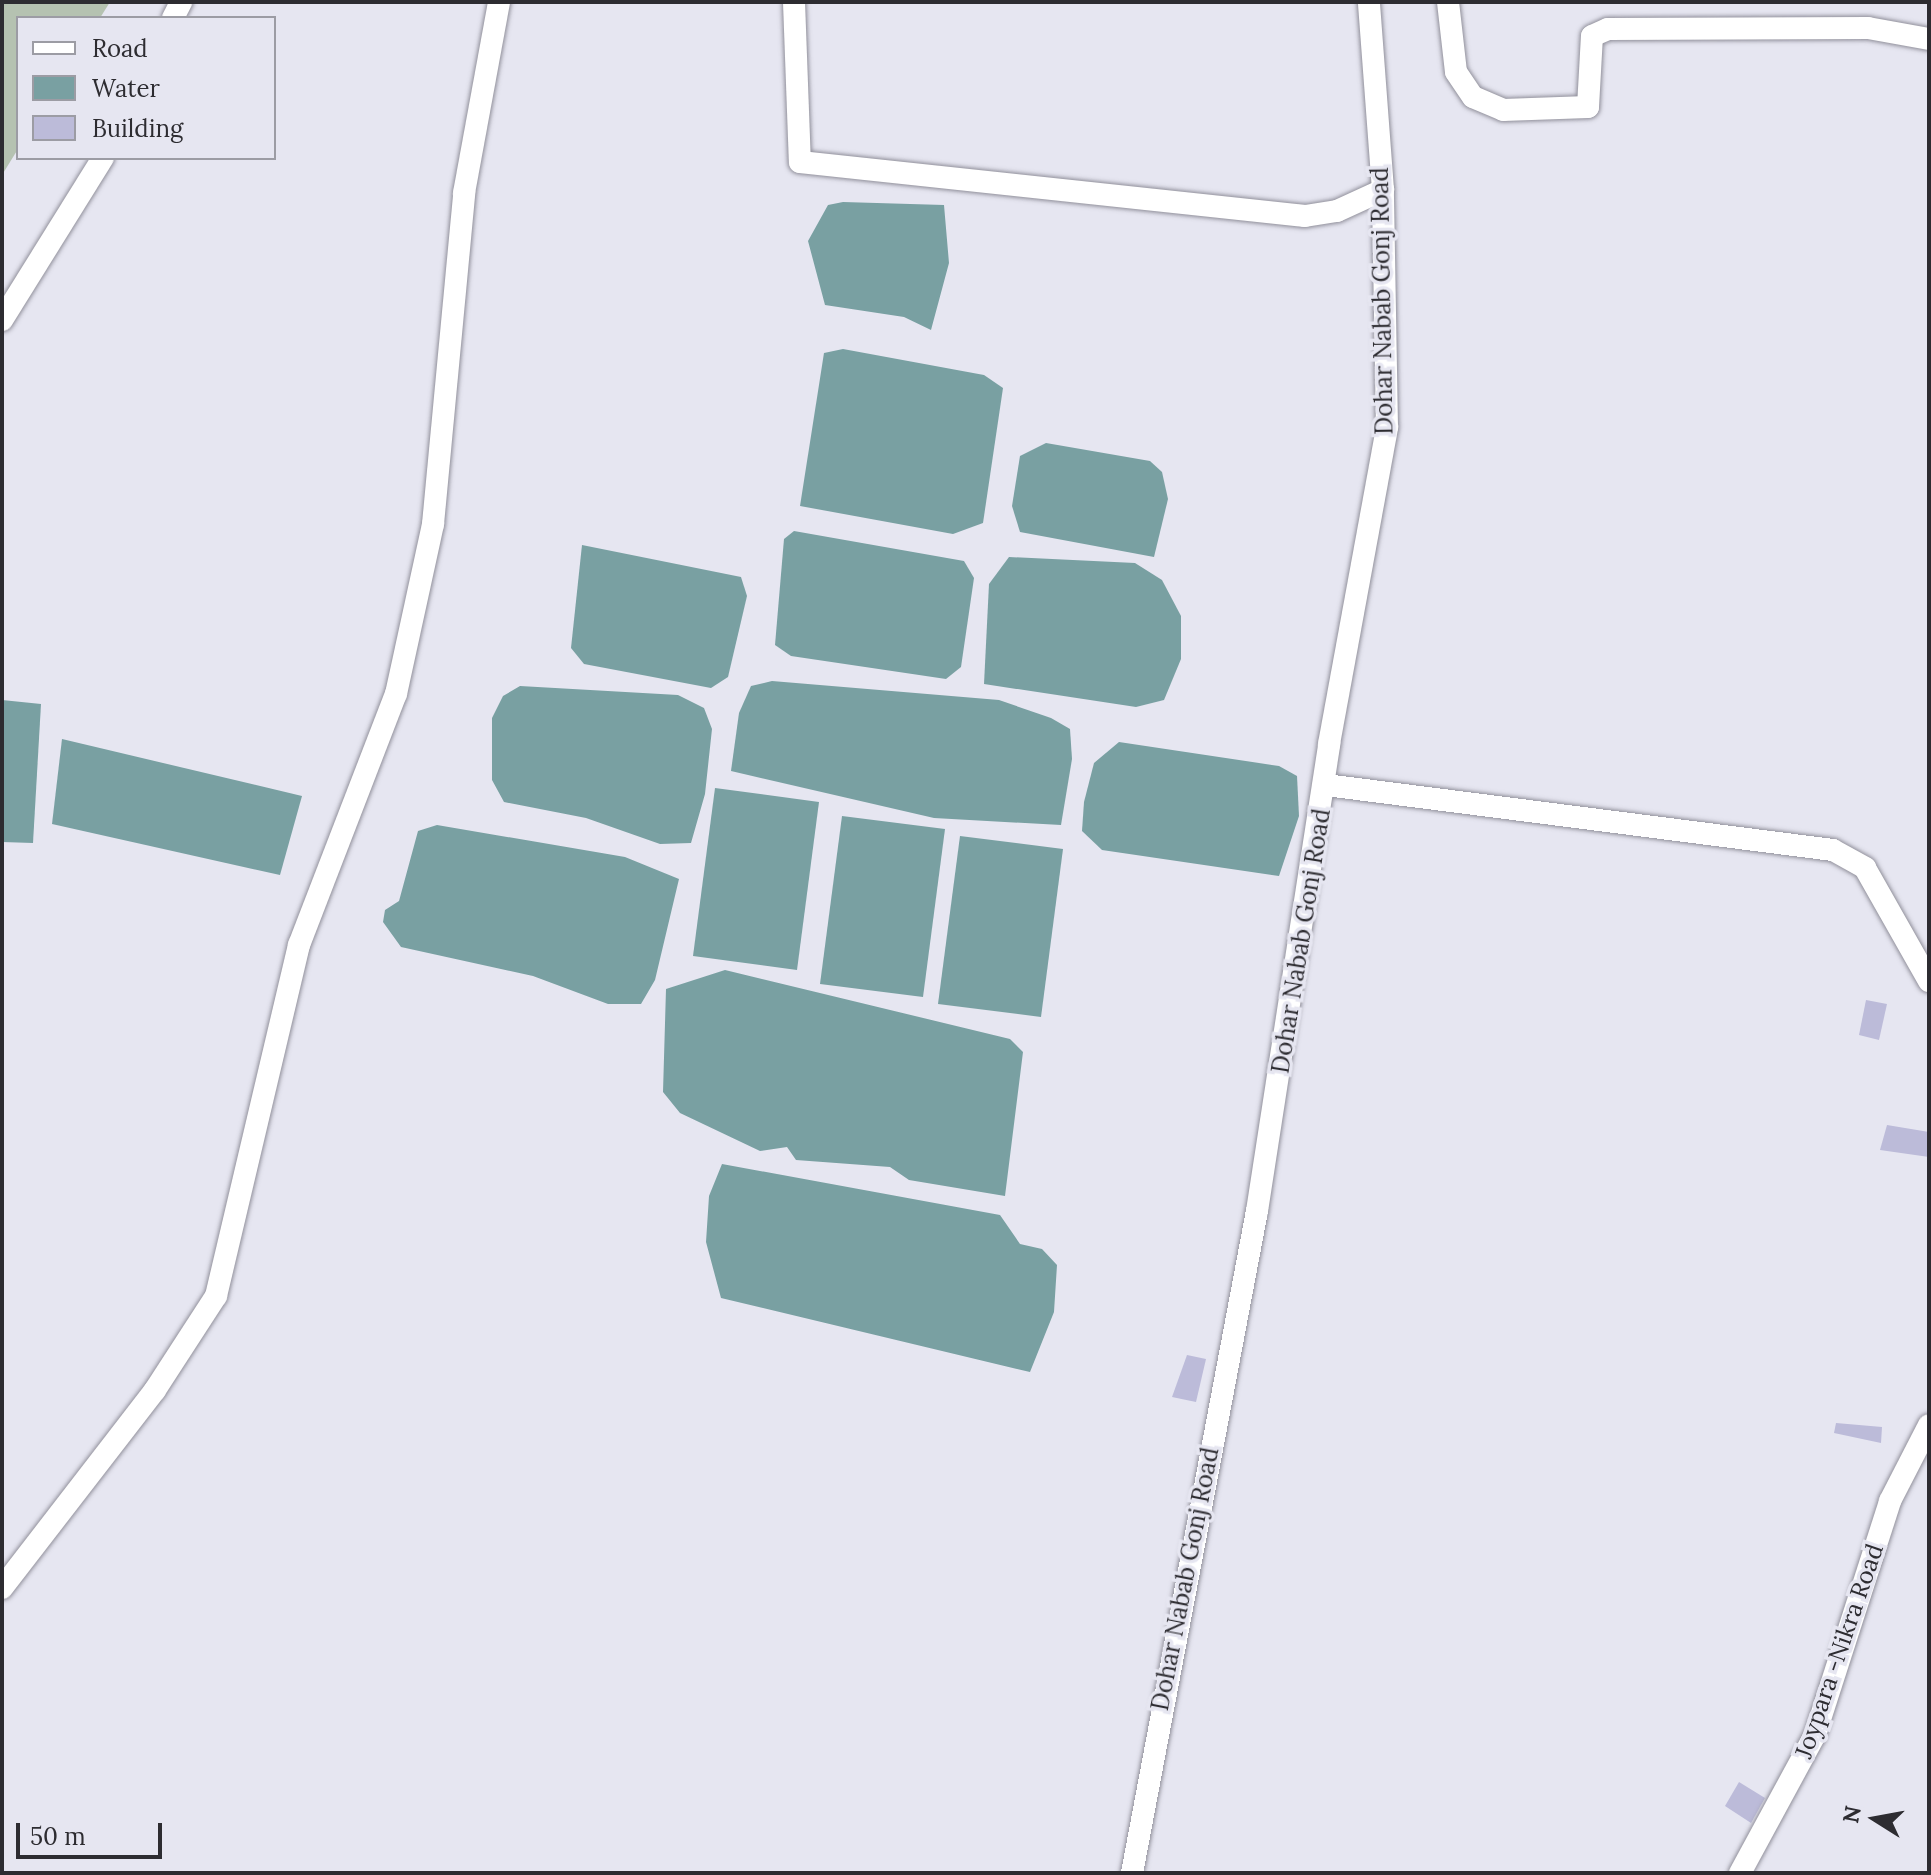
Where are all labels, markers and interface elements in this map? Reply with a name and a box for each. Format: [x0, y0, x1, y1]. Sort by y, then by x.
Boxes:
legend [16, 16, 276, 160]
text: Road [92, 33, 148, 64]
text: Water [92, 73, 160, 104]
text: Building [92, 113, 183, 144]
street label: Dohar Nabab Gonj Road [1365, 167, 1399, 435]
street label: Dohar Nabab Gonj Road [1266, 807, 1336, 1075]
street label: Dohar Nabab Gonj Road [1145, 1445, 1225, 1713]
street label: Joypara -Nikra Road [1789, 1540, 1889, 1762]
north arrow [1835, 1779, 1915, 1859]
text: N [1836, 1803, 1867, 1825]
scale bar [20, 1807, 166, 1857]
text: 50 m [30, 1821, 86, 1852]

